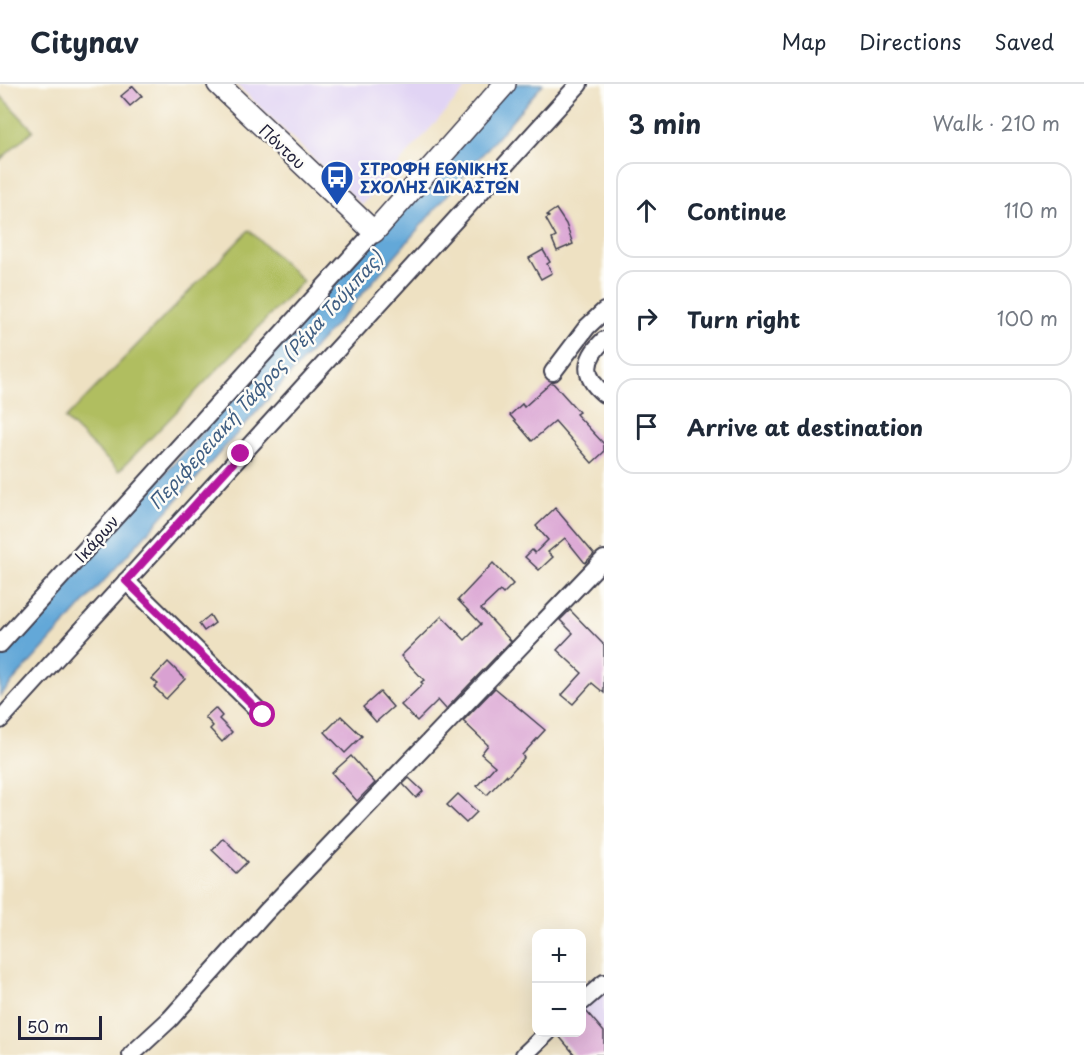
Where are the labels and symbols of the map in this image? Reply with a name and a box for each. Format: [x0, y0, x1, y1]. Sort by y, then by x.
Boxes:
street label: Πόντου [254, 118, 312, 174]
place label: ΣΤΡΟΦΗ ΕΘΝΙΚΗΣ ΣΧΟΛΗΣ ΔΙΚΑΣΤΩΝ [360, 156, 519, 198]
bus stop icon: ΣΤΡΟΦΗ ΕΘΝΙΚΗΣ ΣΧΟΛΗΣ ΔΙΚΑΣΤΩΝ [319, 159, 355, 206]
water label: Περιφερειακή Τάφρος (Ρέμα Τούμπας) [141, 244, 389, 515]
route end [227, 440, 253, 466]
street label: Ικάρων [68, 509, 124, 567]
route start [249, 701, 275, 727]
scale bar [18, 1013, 102, 1040]

